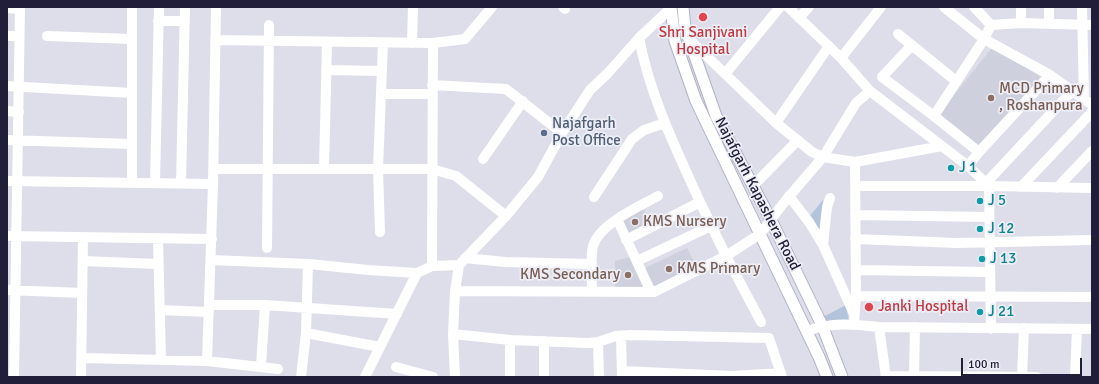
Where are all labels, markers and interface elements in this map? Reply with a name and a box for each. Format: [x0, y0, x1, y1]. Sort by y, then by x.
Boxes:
marker: Shri Sanjivani Hospital [697, 11, 709, 23]
place label: Shri Sanjivani Hospital [659, 24, 747, 59]
place label: MCD Primary , Roshanpura [999, 80, 1084, 115]
marker: MCD Primary , Roshanpura [986, 93, 996, 103]
street label: Najafgarh Kapashera Road [710, 114, 804, 274]
place label: Najafgarh Post Office [552, 115, 621, 150]
marker: Najafgarh Post Office [539, 128, 549, 138]
place label: J 1 [959, 159, 977, 177]
marker: J 1 [946, 163, 956, 173]
place label: J 5 [988, 192, 1006, 210]
marker: J 5 [975, 196, 985, 206]
place label: KMS Nursery [643, 213, 727, 231]
marker: KMS Nursery [630, 217, 640, 227]
place label: J 12 [988, 220, 1014, 238]
marker: J 12 [975, 224, 985, 234]
place label: J 13 [990, 250, 1016, 268]
marker: J 13 [977, 254, 987, 264]
place label: KMS Primary [677, 260, 760, 278]
marker: KMS Primary [664, 264, 674, 274]
place label: KMS Secondary [520, 266, 620, 284]
marker: KMS Secondary [623, 270, 633, 280]
place label: Janki Hospital [878, 298, 969, 316]
marker: Janki Hospital [863, 301, 875, 313]
place label: J 21 [988, 303, 1014, 321]
marker: J 21 [975, 307, 985, 317]
scale bar [963, 350, 1084, 376]
text: 100 m [968, 357, 1000, 372]

